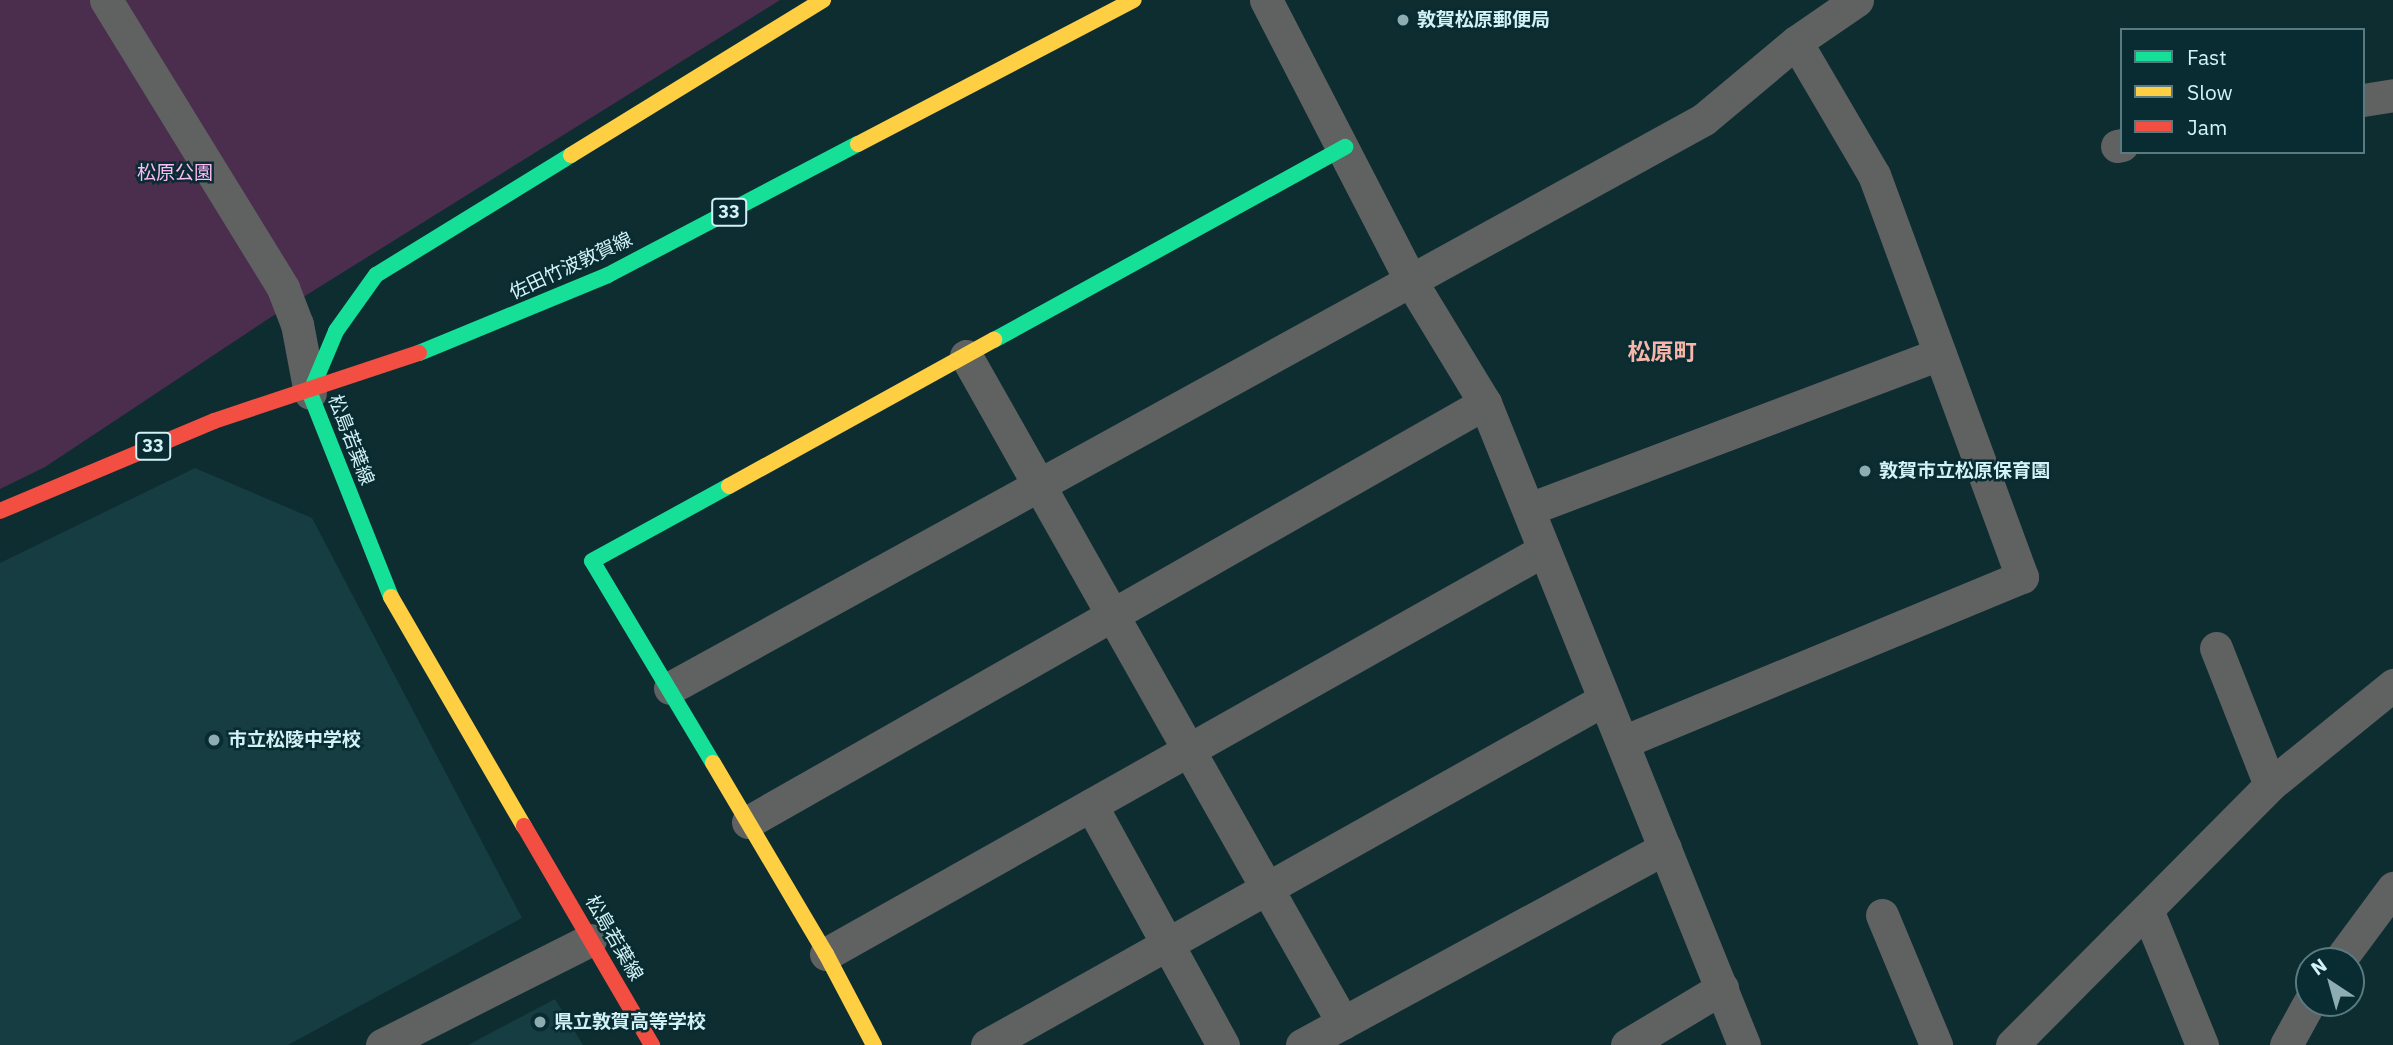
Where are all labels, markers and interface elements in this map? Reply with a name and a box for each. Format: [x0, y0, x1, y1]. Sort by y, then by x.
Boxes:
place label: 敦賀松原郵便局 [1417, 9, 1550, 31]
marker: 敦賀松原郵便局 [1395, 12, 1411, 28]
legend [2120, 28, 2365, 154]
text: Fast [2187, 43, 2227, 71]
text: Slow [2187, 78, 2233, 106]
text: Jam [2187, 113, 2227, 141]
park label: 松原公園 [137, 162, 213, 184]
road number: 33 [710, 197, 748, 226]
street label: 佐田竹波敦賀線 [506, 228, 636, 304]
district label: 松原町 [1628, 337, 1696, 365]
street label: 松島若葉線 [323, 392, 379, 488]
road number: 33 [134, 432, 172, 461]
place label: 敦賀市立松原保育園 [1879, 460, 2050, 482]
marker: 敦賀市立松原保育園 [1857, 463, 1873, 479]
place label: 市立松陵中学校 [228, 729, 361, 751]
marker: 市立松陵中学校 [206, 732, 222, 748]
street label: 松島若葉線 [580, 891, 648, 985]
north arrow [2295, 947, 2365, 1017]
text: N [2306, 953, 2331, 980]
place label: 県立敦賀高等学校 [554, 1011, 706, 1033]
marker: 県立敦賀高等学校 [532, 1014, 548, 1030]

